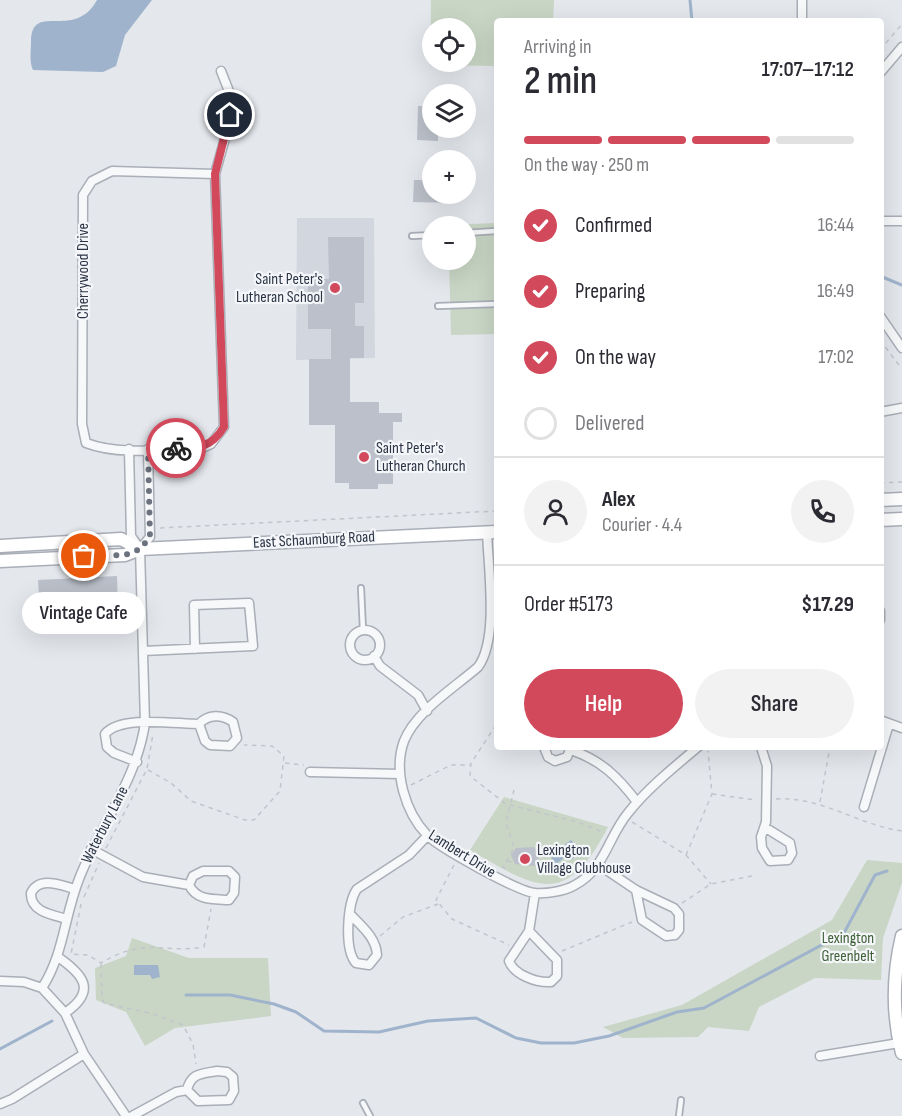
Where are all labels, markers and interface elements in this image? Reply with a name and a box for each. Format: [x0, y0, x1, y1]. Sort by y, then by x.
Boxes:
map controls [422, 18, 476, 270]
button: locate [422, 18, 476, 72]
text: Arriving in [524, 35, 592, 59]
text: 17:07–17:12 [762, 56, 854, 83]
text: 2 min [524, 58, 597, 105]
button: layers [422, 84, 476, 138]
pin [204, 89, 255, 140]
icon: home [213, 98, 246, 131]
button: + [422, 150, 476, 204]
text: On the way · 250 m [524, 153, 649, 177]
icon: check [524, 209, 557, 242]
text: Confirmed [575, 212, 652, 239]
text: 16:44 [818, 213, 854, 237]
button: − [422, 216, 476, 270]
street label: Cherrywood Drive [74, 223, 93, 319]
place label: Saint Peter's Lutheran School [236, 270, 323, 307]
icon: check [524, 275, 557, 308]
text: Preparing [575, 278, 645, 305]
text: 16:49 [817, 279, 854, 303]
marker: Saint Peter's Lutheran School [328, 281, 342, 295]
icon: check [524, 341, 557, 374]
text: On the way [575, 344, 656, 371]
text: 17:02 [818, 345, 854, 369]
text: Delivered [575, 410, 644, 437]
courier [146, 418, 206, 478]
icon: bike [160, 432, 193, 465]
place label: Saint Peter's Lutheran Church [376, 439, 466, 476]
marker: Saint Peter's Lutheran Church [357, 450, 371, 464]
button: person [524, 480, 587, 543]
button: phone [791, 480, 854, 543]
text: Alex [602, 486, 635, 513]
text: Courier · 4.4 [602, 513, 682, 537]
street label: East Schaumburg Road [253, 527, 375, 553]
pin [58, 530, 109, 581]
icon: bag [67, 539, 100, 572]
text: Order #5173 [524, 591, 613, 618]
text: $17.29 [801, 591, 854, 618]
callout: Vintage Cafe [22, 592, 146, 634]
text: Vintage Cafe [40, 601, 127, 625]
button: Help [524, 669, 683, 738]
button: Share [695, 669, 854, 738]
street label: Waterbury Lane [77, 783, 133, 867]
street label: Lambert Drive [425, 826, 499, 882]
place label: Lexington Village Clubhouse [537, 841, 631, 878]
marker: Lexington Village Clubhouse [518, 852, 532, 866]
park label: Lexington Greenbelt [822, 929, 875, 966]

